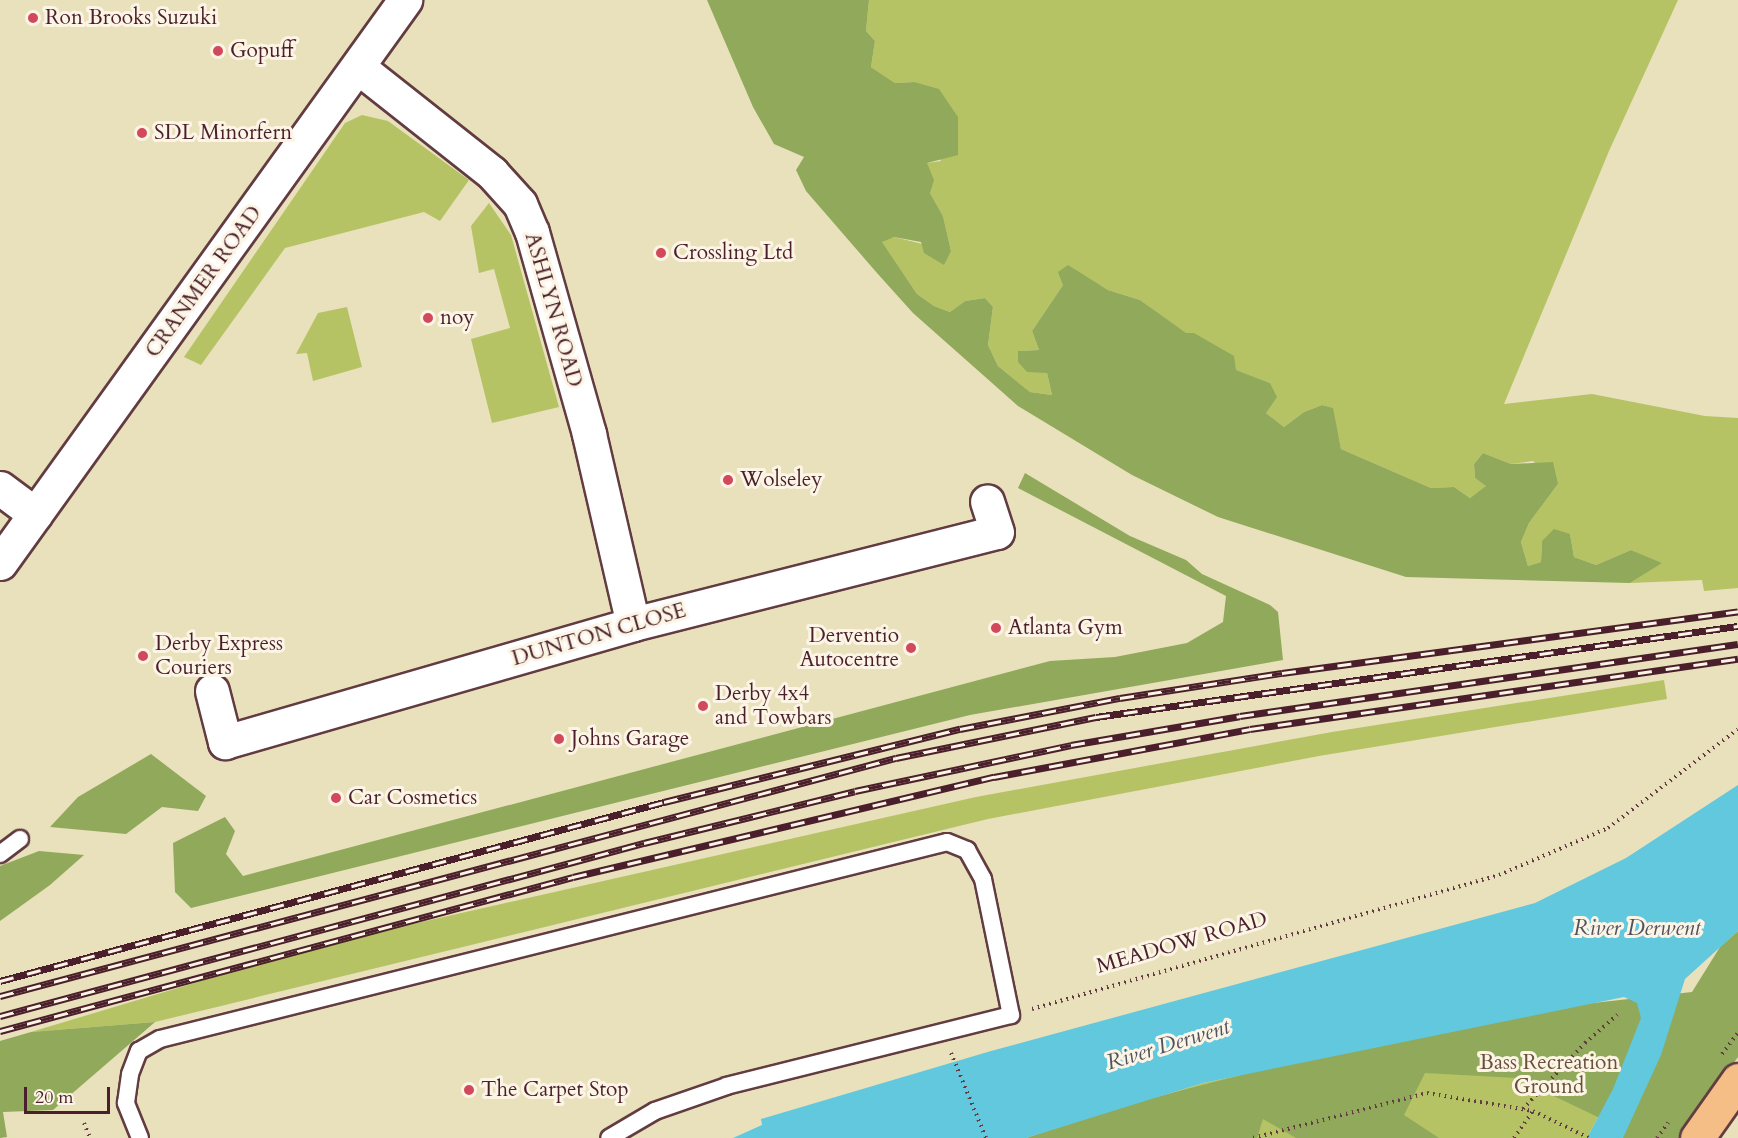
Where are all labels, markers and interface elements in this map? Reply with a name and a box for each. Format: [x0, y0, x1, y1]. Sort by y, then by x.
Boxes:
place label: Ron Brooks Suzuki [45, 5, 217, 31]
marker: Ron Brooks Suzuki [26, 11, 40, 25]
place label: Gopuff [230, 38, 293, 64]
marker: Gopuff [211, 44, 225, 58]
place label: SDL Minorfern [154, 120, 292, 146]
marker: SDL Minorfern [135, 126, 149, 140]
street label: CRANMER ROAD [141, 201, 267, 363]
street label: ASHLYN ROAD [519, 230, 587, 390]
place label: Crossling Ltd [673, 240, 793, 266]
marker: Crossling Ltd [654, 246, 668, 260]
place label: noy [440, 305, 474, 331]
marker: noy [421, 311, 435, 325]
place label: Wolseley [740, 467, 822, 493]
marker: Wolseley [721, 473, 735, 487]
street label: DUNTON CLOSE [509, 598, 689, 672]
place label: Atlanta Gym [1008, 615, 1123, 641]
marker: Atlanta Gym [989, 621, 1003, 635]
place label: Derventio Autocentre [800, 623, 899, 673]
place label: Derby Express Couriers [155, 631, 283, 681]
marker: Derventio Autocentre [904, 641, 918, 655]
marker: Derby Express Couriers [136, 649, 150, 663]
place label: Derby 4x4 and Towbars [715, 681, 831, 731]
marker: Derby 4x4 and Towbars [696, 699, 710, 713]
place label: Johns Garage [571, 726, 689, 752]
marker: Johns Garage [552, 732, 566, 746]
place label: Car Cosmetics [348, 785, 477, 811]
marker: Car Cosmetics [329, 791, 343, 805]
street label: MEADOW ROAD [1094, 907, 1270, 979]
water label: River Derwent [1573, 916, 1701, 942]
water label: River Derwent [1103, 1014, 1233, 1076]
park label: Bass Recreation Ground [1480, 1050, 1618, 1100]
scale bar [27, 1075, 112, 1113]
place label: The Carpet Stop [481, 1077, 629, 1103]
marker: The Carpet Stop [462, 1083, 476, 1097]
text: 20 m [35, 1085, 74, 1110]

